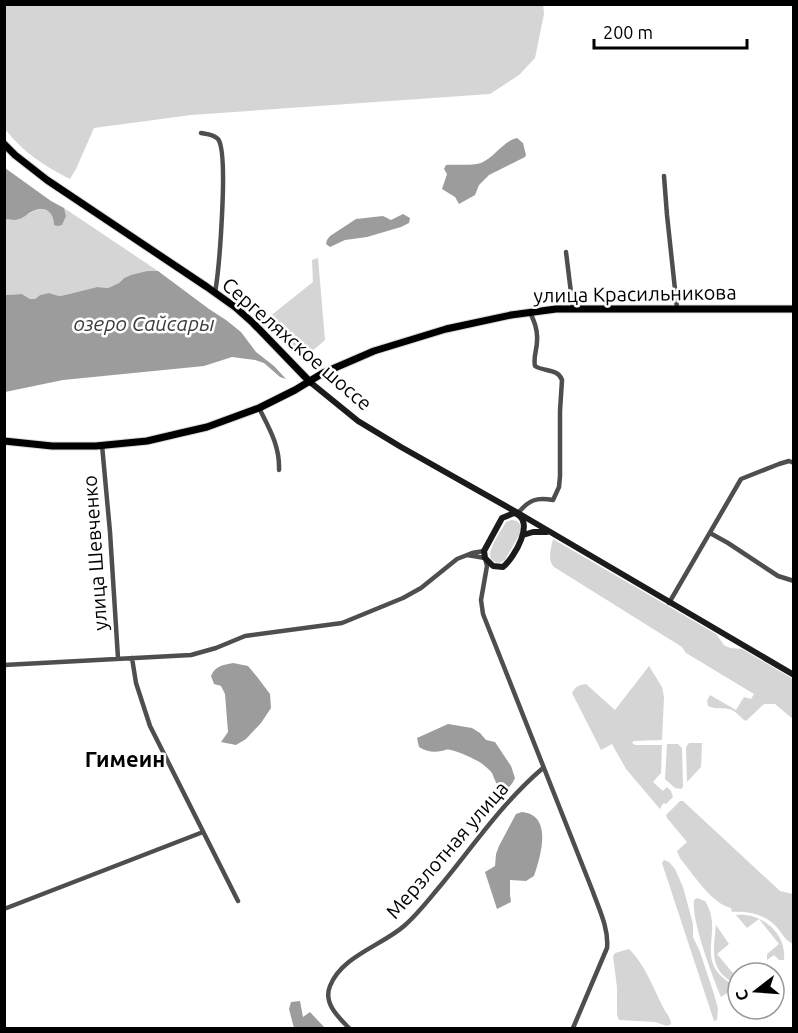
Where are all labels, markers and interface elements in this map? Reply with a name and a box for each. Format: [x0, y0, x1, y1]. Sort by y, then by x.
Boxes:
scale bar [594, 12, 747, 50]
text: 200 m [603, 22, 653, 42]
street label: Сергеляхское шоссе [218, 272, 377, 415]
street label: улица Красильникова [533, 280, 737, 307]
water label: озеро Сайсары [73, 311, 215, 335]
street label: улица Шевченко [78, 475, 111, 631]
district label: Гимеин [85, 746, 165, 771]
street label: Мерзлотная улица [381, 776, 512, 923]
north arrow [726, 961, 786, 1021]
text: С [732, 988, 752, 1003]

